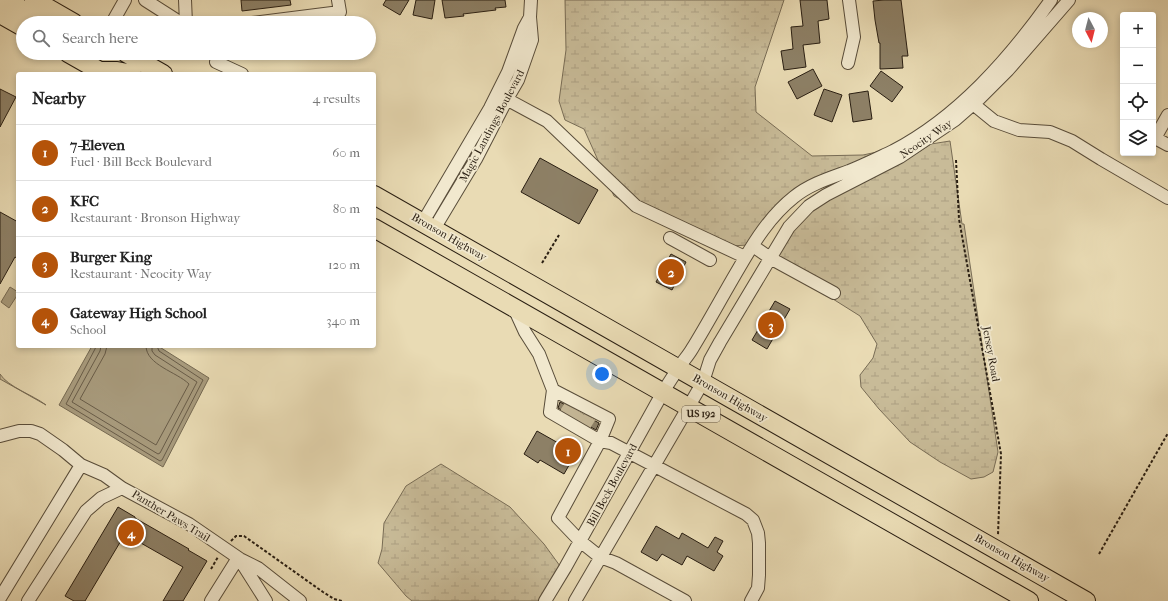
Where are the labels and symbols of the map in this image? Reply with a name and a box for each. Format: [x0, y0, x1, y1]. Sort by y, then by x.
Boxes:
north arrow [1072, 12, 1108, 48]
street label: Magic Landings Boulevard [457, 67, 528, 185]
street label: Neocity Way [897, 116, 956, 161]
street label: Bronson Highway [409, 210, 490, 264]
pin: 2 [658, 257, 684, 287]
pin: 3 [758, 310, 784, 340]
street label: Jersey Road [980, 324, 1002, 384]
your location [592, 364, 612, 384]
street label: Bronson Highway [690, 371, 771, 425]
road number: US 192 [682, 406, 720, 422]
pin: 1 [555, 436, 581, 466]
street label: Bill Beck Boulevard [584, 441, 641, 529]
street label: Panther Paws Trail [129, 487, 213, 545]
pin: 4 [118, 518, 144, 548]
street label: Bronson Highway [972, 531, 1053, 585]

